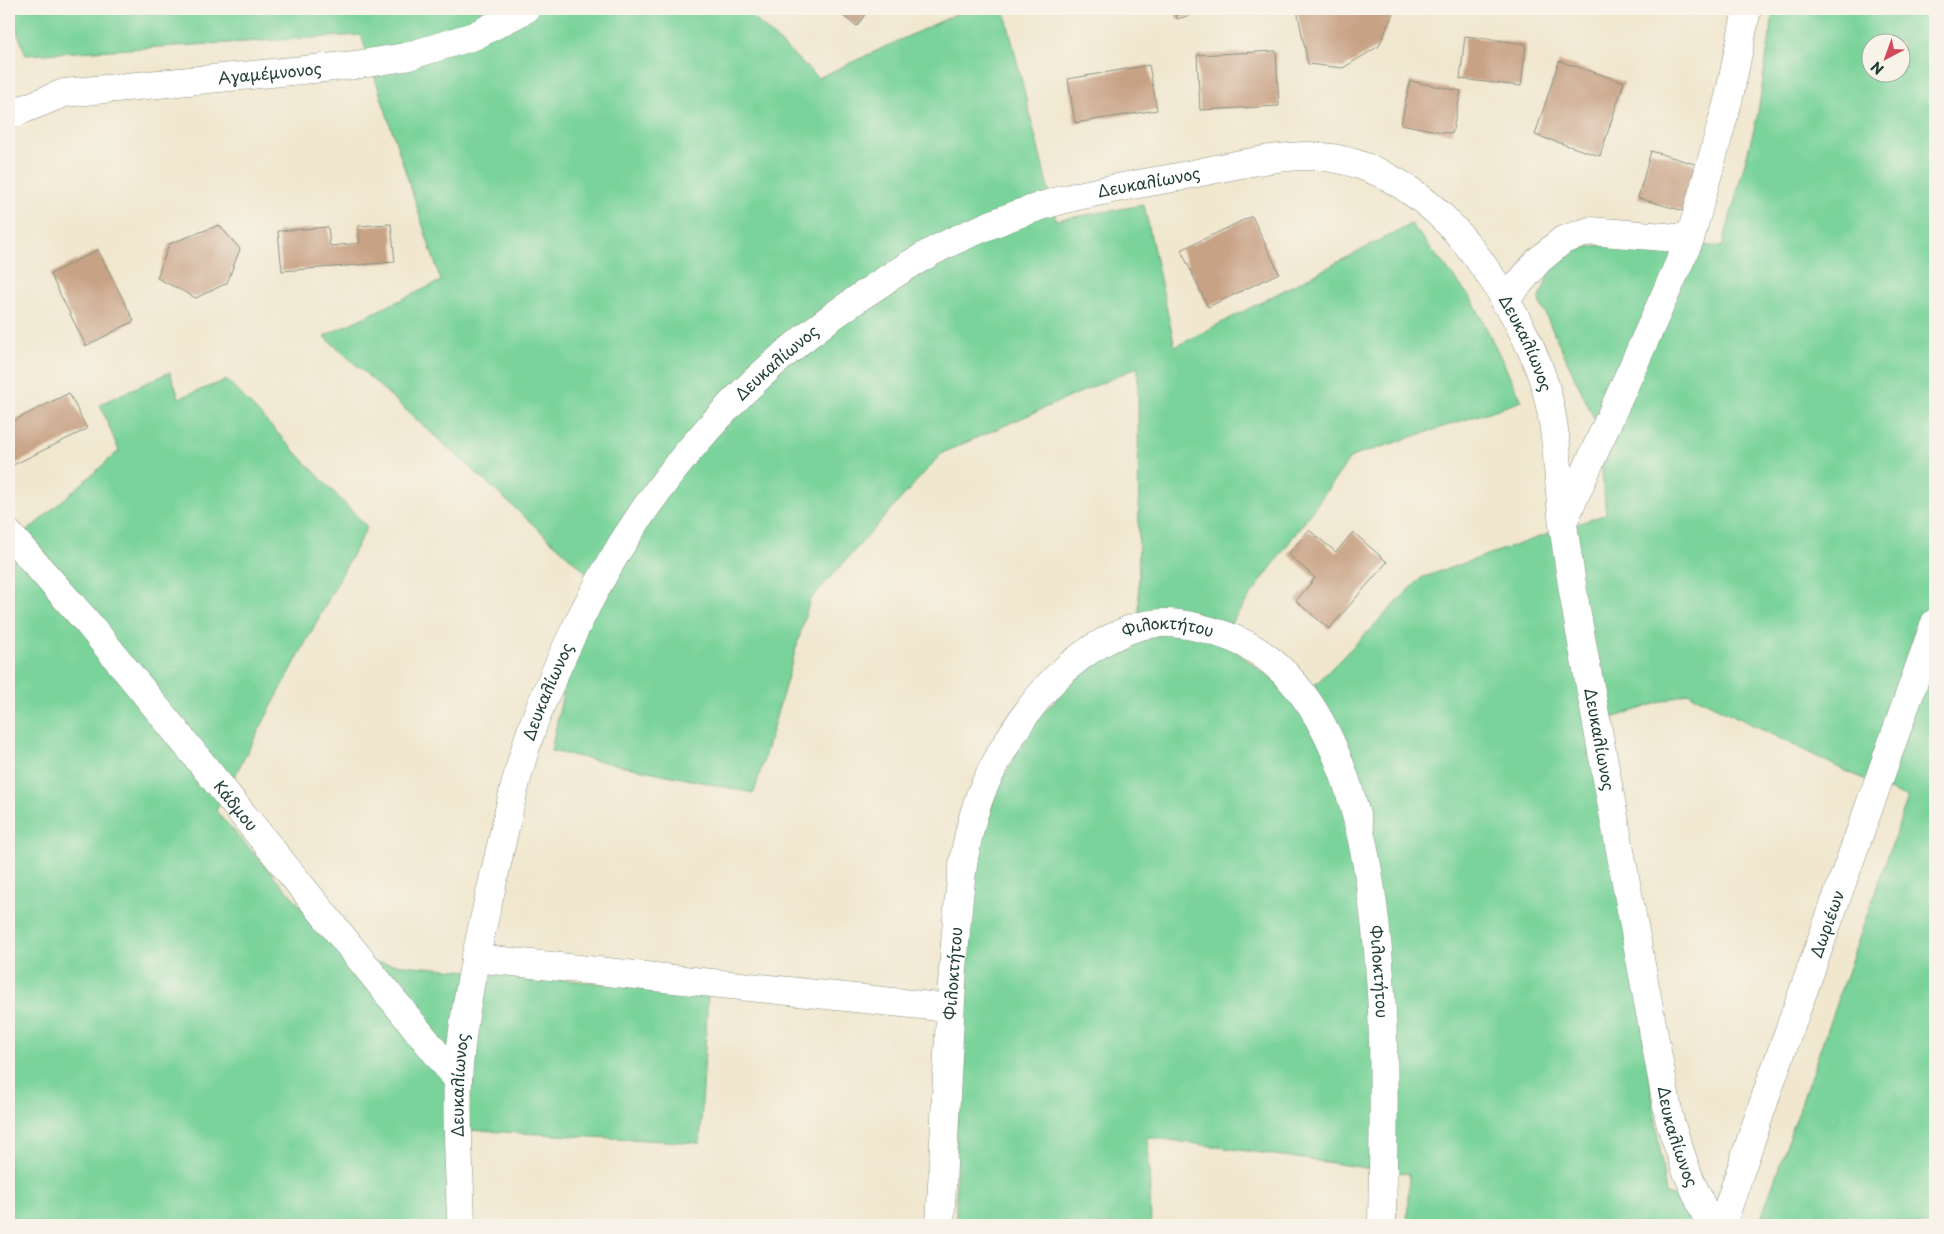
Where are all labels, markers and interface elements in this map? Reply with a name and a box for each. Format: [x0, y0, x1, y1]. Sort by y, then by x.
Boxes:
north arrow [1862, 32, 1912, 82]
street label: Αγαμέμνονος [217, 55, 323, 89]
text: N [1866, 57, 1888, 80]
street label: Δευκαλίωνος [1095, 160, 1202, 202]
street label: Δευκαλίωνος [1494, 290, 1559, 394]
street label: Δευκαλίωνος [729, 318, 823, 405]
street label: Φιλοκτήτου [1118, 610, 1217, 643]
street label: Δευκαλίωνος [516, 638, 578, 743]
street label: Δευκαλίωνος [1579, 686, 1622, 793]
street label: Κάδμου [209, 775, 264, 835]
street label: Δωριέων [1803, 886, 1849, 961]
street label: Φιλοκτήτου [1365, 924, 1395, 1019]
street label: Φιλοκτήτου [937, 926, 967, 1020]
street label: Δευκαλίωνος [444, 1032, 473, 1137]
street label: Δευκαλίωνος [1653, 1084, 1705, 1190]

